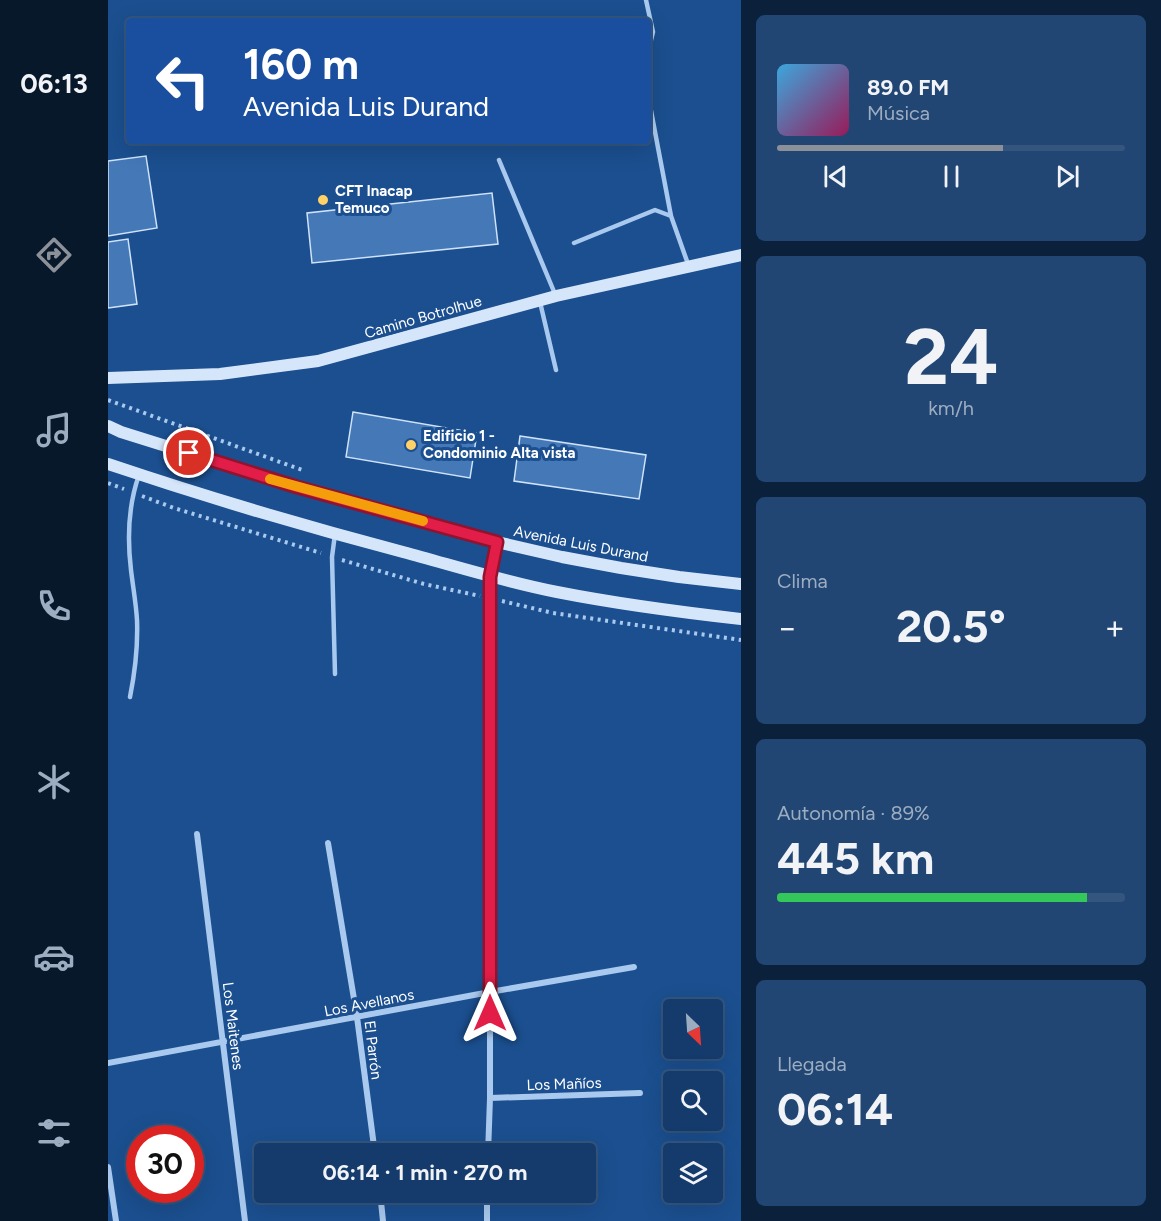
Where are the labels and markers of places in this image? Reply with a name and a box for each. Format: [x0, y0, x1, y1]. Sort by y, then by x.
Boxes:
place label: CFT Inacap Temuco [335, 182, 413, 217]
marker: CFT Inacap Temuco [316, 193, 330, 207]
pin [163, 427, 214, 478]
place label: Edificio 1 - Condominio Alta vista [423, 427, 576, 462]
marker: Edificio 1 - Condominio Alta vista [404, 438, 418, 452]

